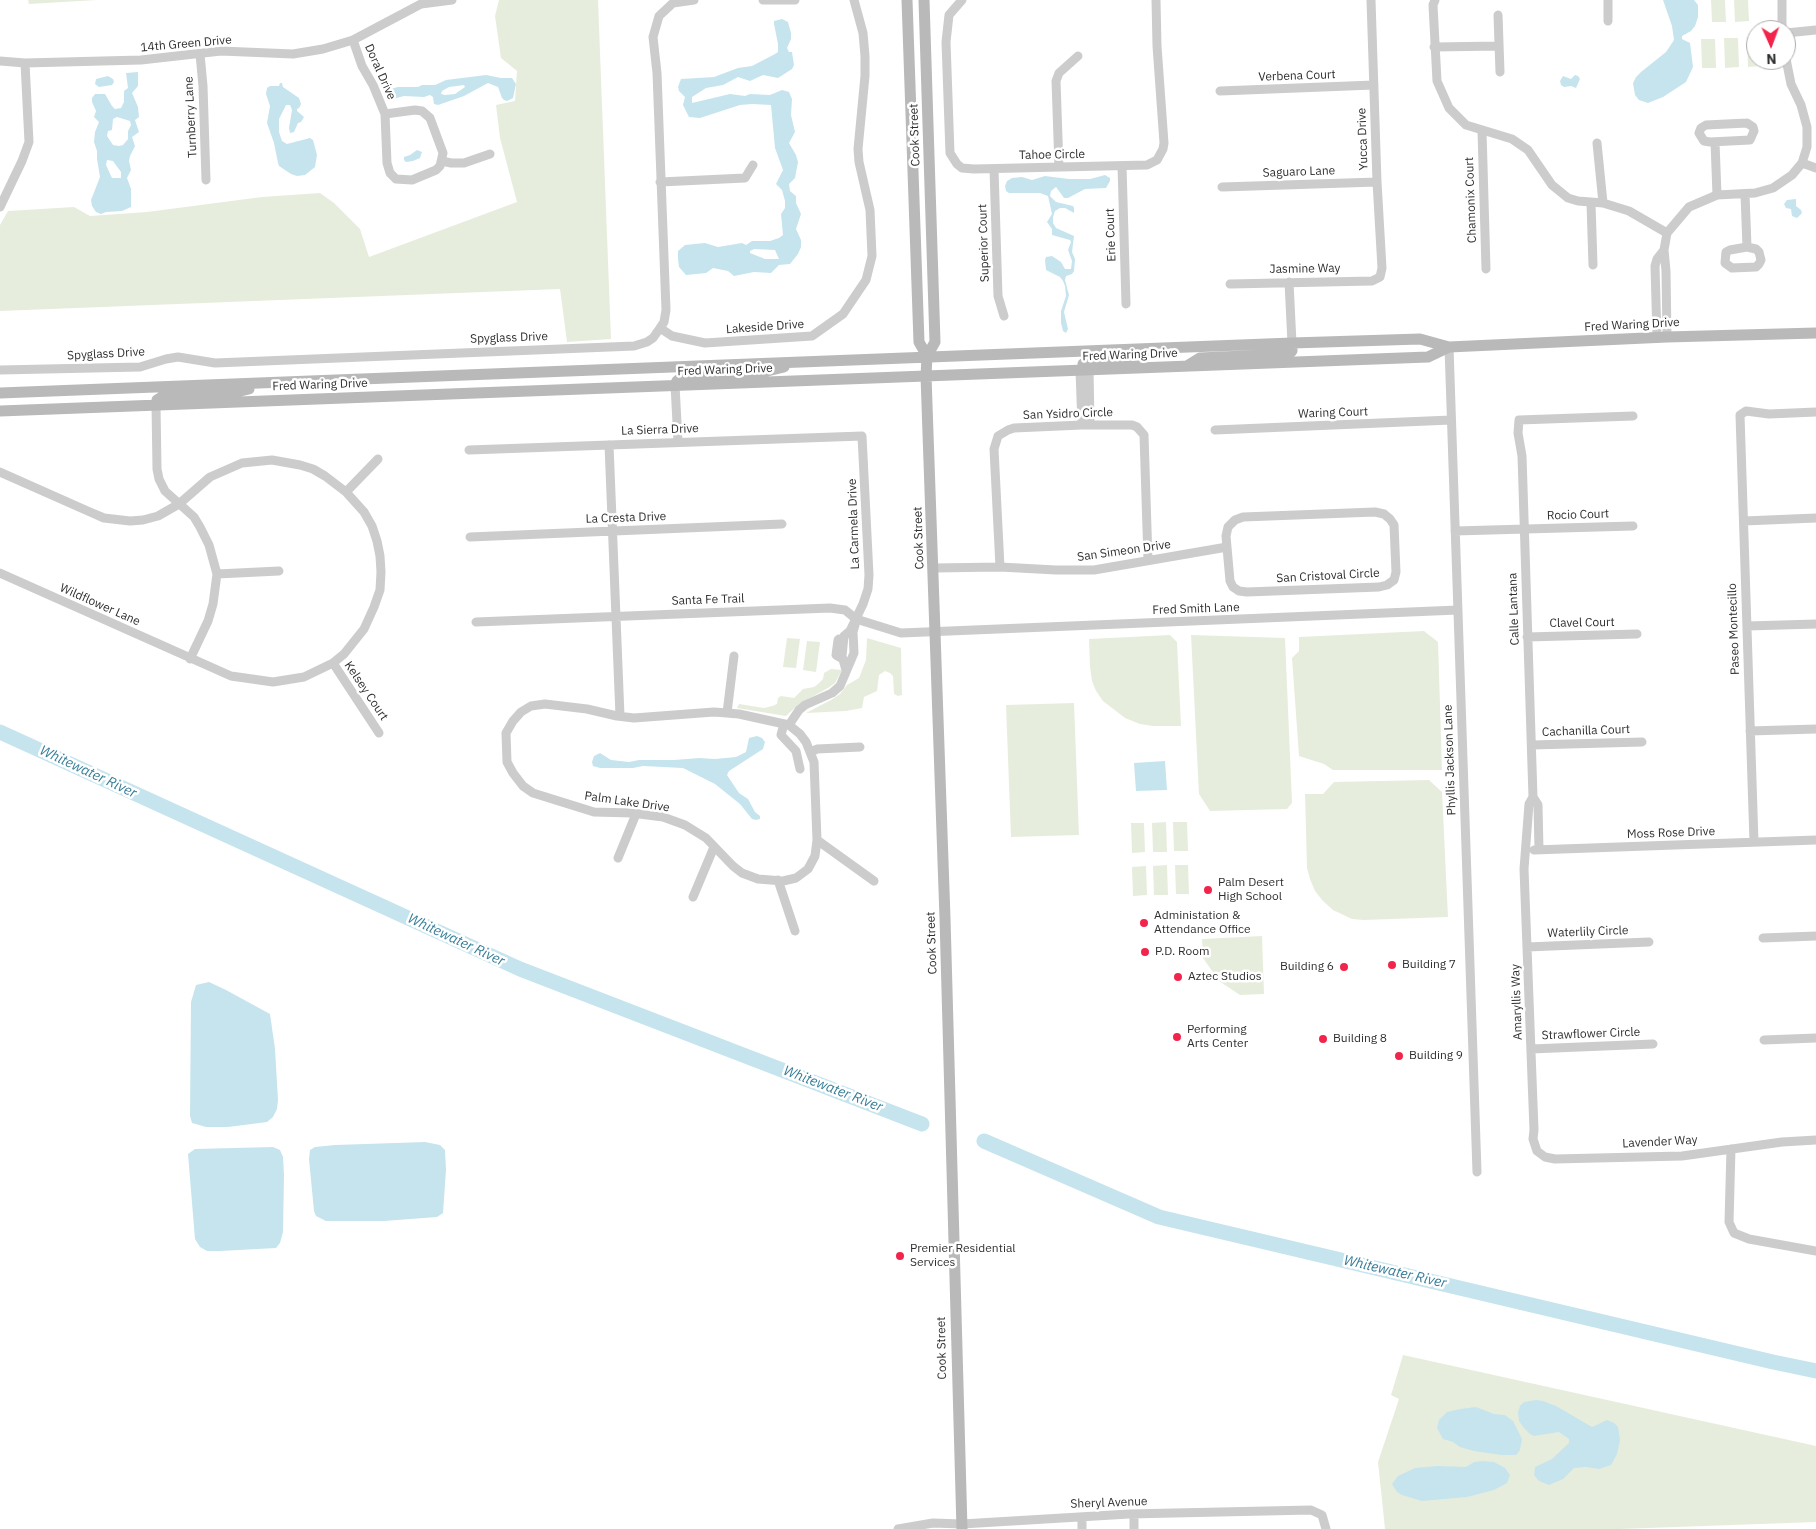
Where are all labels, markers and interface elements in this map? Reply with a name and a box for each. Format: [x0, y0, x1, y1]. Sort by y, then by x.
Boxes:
north arrow [1746, 20, 1796, 70]
street label: 14th Green Drive [140, 33, 232, 55]
street label: Doral Drive [361, 42, 399, 102]
text: N [1766, 50, 1777, 68]
street label: Verbena Court [1258, 67, 1336, 85]
street label: Turnberry Lane [182, 76, 200, 158]
street label: Cook Street [907, 103, 923, 167]
street label: Yucca Drive [1355, 107, 1371, 171]
street label: Tahoe Circle [1019, 147, 1085, 163]
street label: Chamonix Court [1462, 157, 1480, 243]
street label: Saguaro Lane [1262, 164, 1336, 180]
street label: Superior Court [975, 204, 993, 282]
street label: Erie Court [1103, 208, 1119, 262]
street label: Jasmine Way [1269, 261, 1341, 277]
street label: Fred Waring Drive [1584, 315, 1680, 335]
street label: Lakeside Drive [725, 317, 805, 337]
street label: Spyglass Drive [470, 329, 548, 347]
street label: Spyglass Drive [67, 345, 145, 363]
street label: Fred Waring Drive [1082, 346, 1178, 364]
street label: Fred Waring Drive [677, 361, 773, 379]
street label: Fred Waring Drive [272, 376, 368, 394]
street label: San Ysidro Circle [1023, 405, 1113, 423]
street label: Waring Court [1298, 405, 1368, 421]
street label: La Sierra Drive [621, 421, 699, 439]
street label: La Carmela Drive [845, 478, 863, 570]
street label: Cook Street [911, 506, 927, 570]
street label: Rocio Court [1547, 507, 1609, 523]
street label: La Cresta Drive [585, 509, 667, 527]
street label: San Simeon Drive [1076, 537, 1172, 565]
street label: San Cristoval Circle [1276, 566, 1380, 586]
street label: Calle Lantana [1506, 572, 1522, 646]
street label: Wildflower Lane [58, 581, 142, 629]
street label: Paseo Montecillo [1725, 583, 1743, 675]
street label: Santa Fe Trail [671, 592, 745, 608]
street label: Fred Smith Lane [1152, 600, 1240, 618]
street label: Clavel Court [1549, 615, 1615, 631]
street label: Kelsey Court [341, 659, 391, 723]
street label: Phyllis Jackson Lane [1441, 704, 1459, 816]
street label: Cachanilla Court [1542, 722, 1630, 740]
water label: Whitewater River [37, 742, 139, 802]
street label: Palm Lake Drive [583, 789, 671, 815]
street label: Moss Rose Drive [1627, 824, 1715, 842]
place label: Palm Desert High School [1218, 876, 1284, 904]
marker: Palm Desert High School [1202, 884, 1214, 896]
place label: Administation & Attendance Office [1154, 909, 1251, 937]
water label: Whitewater River [405, 910, 507, 970]
street label: Cook Street [924, 911, 940, 975]
marker: Administation & Attendance Office [1138, 917, 1150, 929]
street label: Waterlily Circle [1547, 923, 1629, 941]
place label: P.D. Room [1155, 945, 1210, 959]
marker: P.D. Room [1139, 946, 1151, 958]
place label: Building 7 [1402, 958, 1456, 972]
marker: Building 7 [1386, 959, 1398, 971]
place label: Building 6 [1280, 960, 1334, 974]
marker: Building 6 [1338, 961, 1350, 973]
street label: Amaryllis Way [1508, 964, 1526, 1040]
place label: Aztec Studios [1188, 970, 1262, 984]
marker: Aztec Studios [1172, 971, 1184, 983]
place label: Performing Arts Center [1187, 1023, 1248, 1051]
street label: Strawflower Circle [1541, 1025, 1641, 1043]
marker: Performing Arts Center [1171, 1031, 1183, 1043]
place label: Building 8 [1333, 1032, 1387, 1046]
marker: Building 8 [1317, 1033, 1329, 1045]
place label: Building 9 [1409, 1049, 1463, 1063]
marker: Building 9 [1393, 1050, 1405, 1062]
water label: Whitewater River [781, 1062, 885, 1116]
street label: Lavender Way [1622, 1133, 1698, 1151]
place label: Premier Residential Services [910, 1242, 1016, 1270]
marker: Premier Residential Services [894, 1250, 906, 1262]
water label: Whitewater River [1342, 1252, 1448, 1292]
street label: Cook Street [934, 1316, 950, 1380]
street label: Sheryl Avenue [1070, 1494, 1148, 1512]

